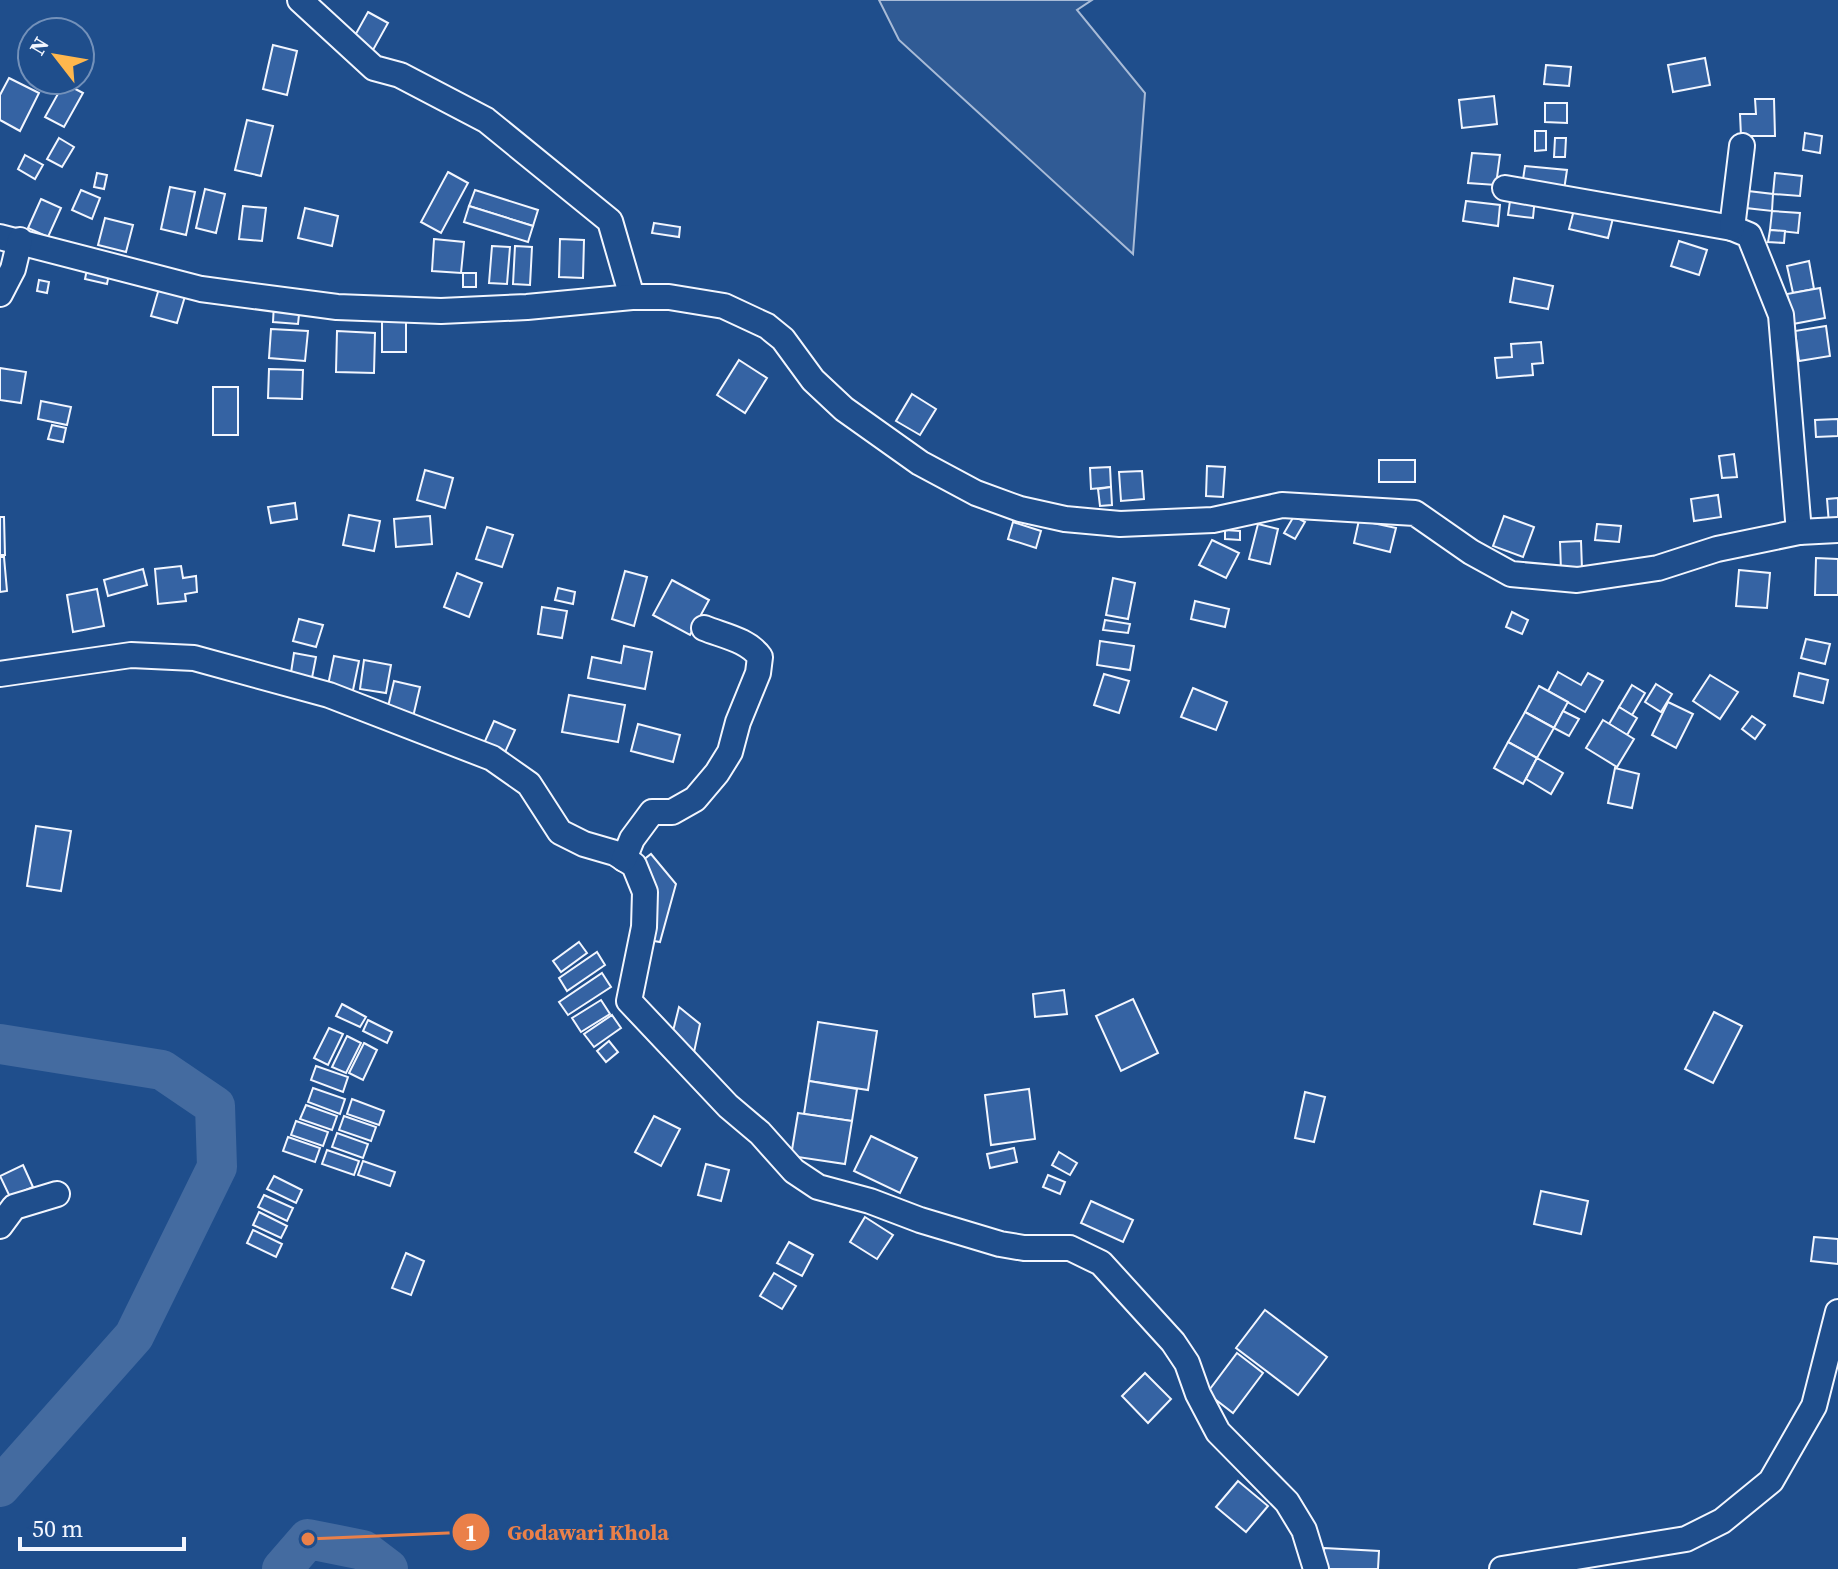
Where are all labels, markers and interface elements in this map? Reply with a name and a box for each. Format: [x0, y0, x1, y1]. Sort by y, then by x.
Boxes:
north arrow [16, 16, 96, 96]
text: N [22, 31, 56, 60]
scale bar [20, 1501, 184, 1551]
callout: Godawari Khola [451, 1509, 685, 1555]
text: 50 m [32, 1512, 83, 1545]
text: 1 [464, 1516, 478, 1549]
text: Godawari Khola [507, 1517, 669, 1547]

